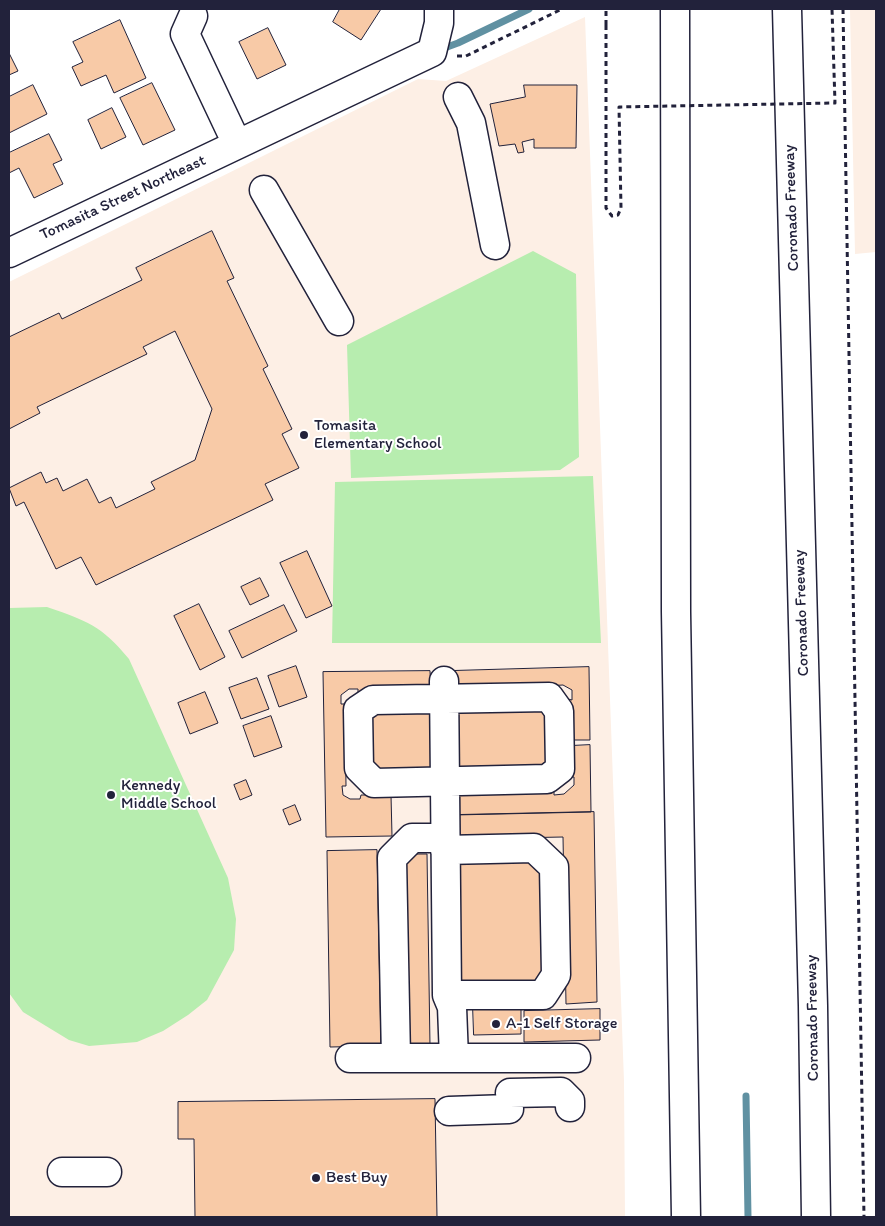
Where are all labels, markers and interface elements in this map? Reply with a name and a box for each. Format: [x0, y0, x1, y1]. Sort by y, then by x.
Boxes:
street label: Coronado Freeway [780, 144, 804, 272]
street label: Tomasita Street Northeast [37, 151, 209, 245]
place label: Tomasita Elementary School [314, 416, 442, 454]
marker: Tomasita Elementary School [298, 429, 310, 441]
street label: Coronado Freeway [790, 549, 814, 677]
place label: Kennedy Middle School [121, 776, 216, 814]
marker: Kennedy Middle School [105, 789, 117, 801]
street label: Coronado Freeway [802, 954, 824, 1082]
place label: A-1 Self Storage [506, 1014, 617, 1034]
marker: A-1 Self Storage [490, 1018, 502, 1030]
place label: Best Buy [326, 1168, 387, 1188]
marker: Best Buy [310, 1172, 322, 1184]

